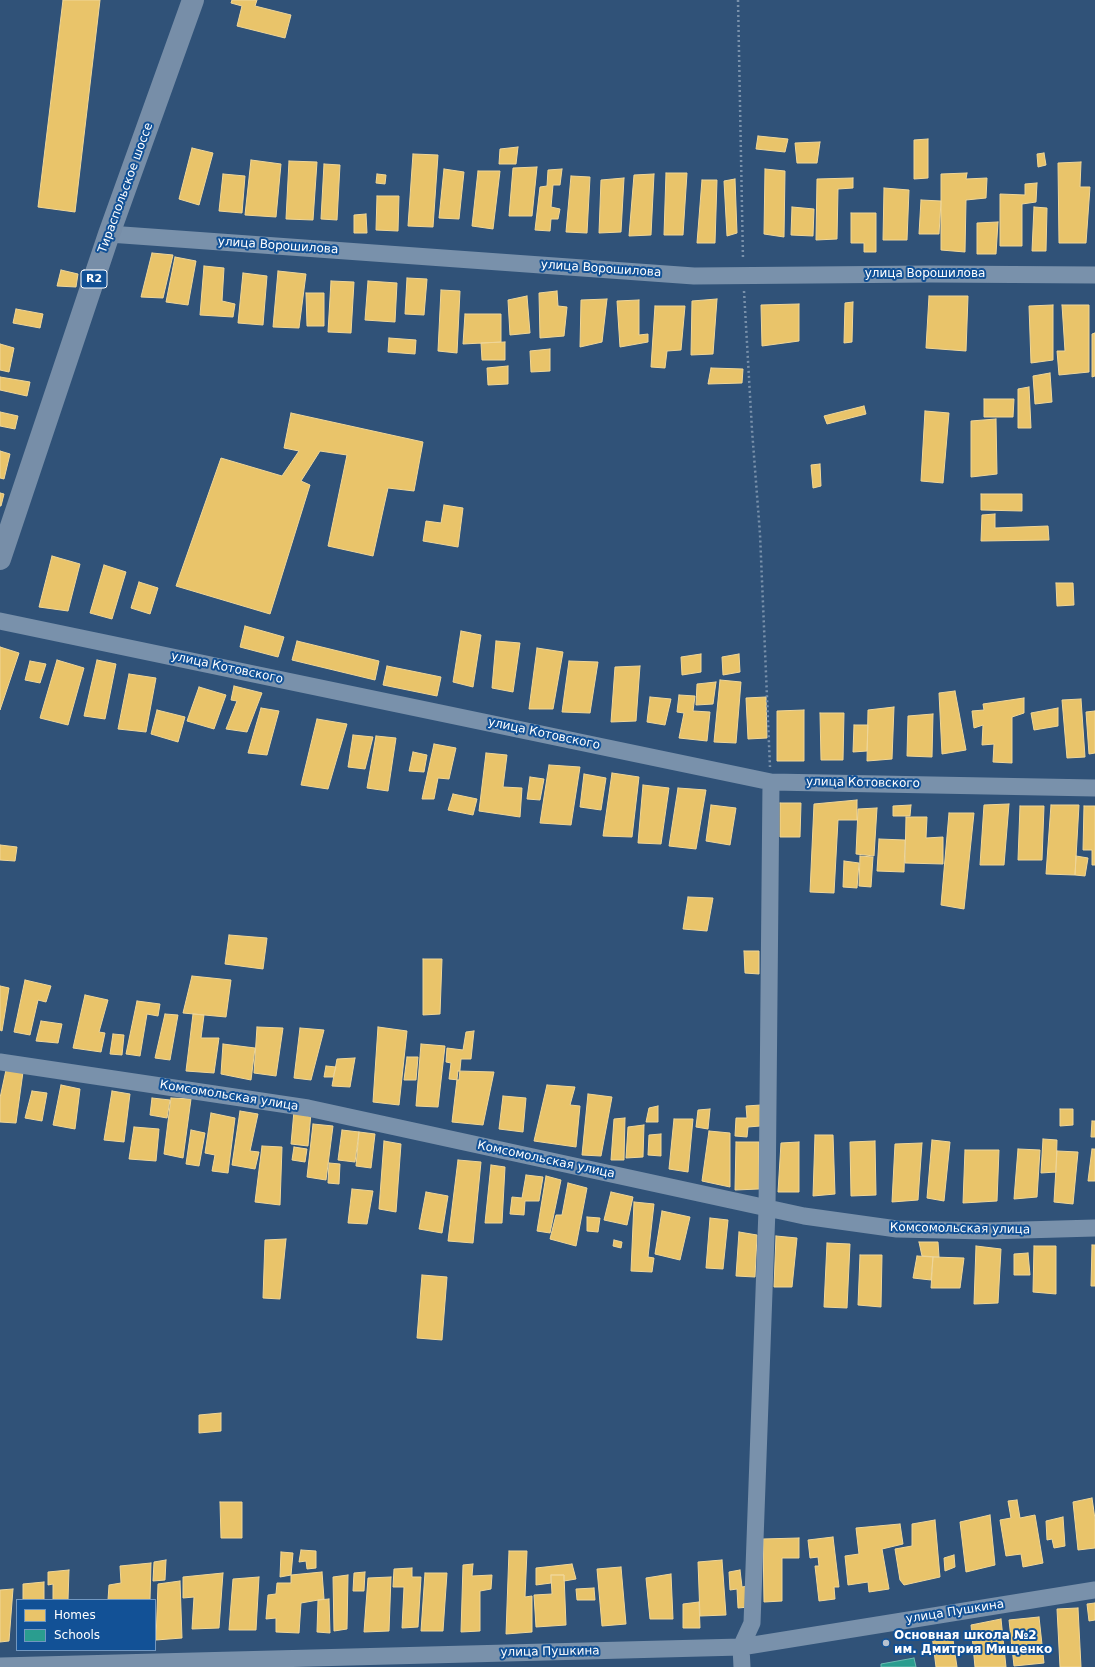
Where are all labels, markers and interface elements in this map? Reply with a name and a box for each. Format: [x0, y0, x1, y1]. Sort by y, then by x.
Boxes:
street label: Тираспольское шоссе [96, 121, 156, 255]
street label: улица Ворошилова [217, 235, 339, 257]
street label: улица Ворошилова [540, 258, 662, 280]
street label: улица Ворошилова [865, 267, 985, 281]
road number: R2 [81, 270, 107, 288]
street label: улица Котовского [170, 649, 284, 687]
street label: улица Котовского [487, 715, 601, 753]
street label: улица Котовского [806, 775, 920, 791]
street label: Комсомольская улица [159, 1078, 299, 1114]
street label: Комсомольская улица [476, 1138, 616, 1182]
street label: Комсомольская улица [890, 1221, 1030, 1237]
street label: улица Пушкина [905, 1597, 1005, 1627]
legend [16, 1599, 156, 1651]
text: Homes [54, 1608, 96, 1622]
text: Schools [54, 1628, 100, 1642]
place label: Основная школа №2 им. Дмитрия Мищенко [894, 1629, 1052, 1657]
marker: Основная школа №2 им. Дмитрия Мищенко [881, 1638, 891, 1648]
street label: улица Пушкина [500, 1644, 600, 1660]

